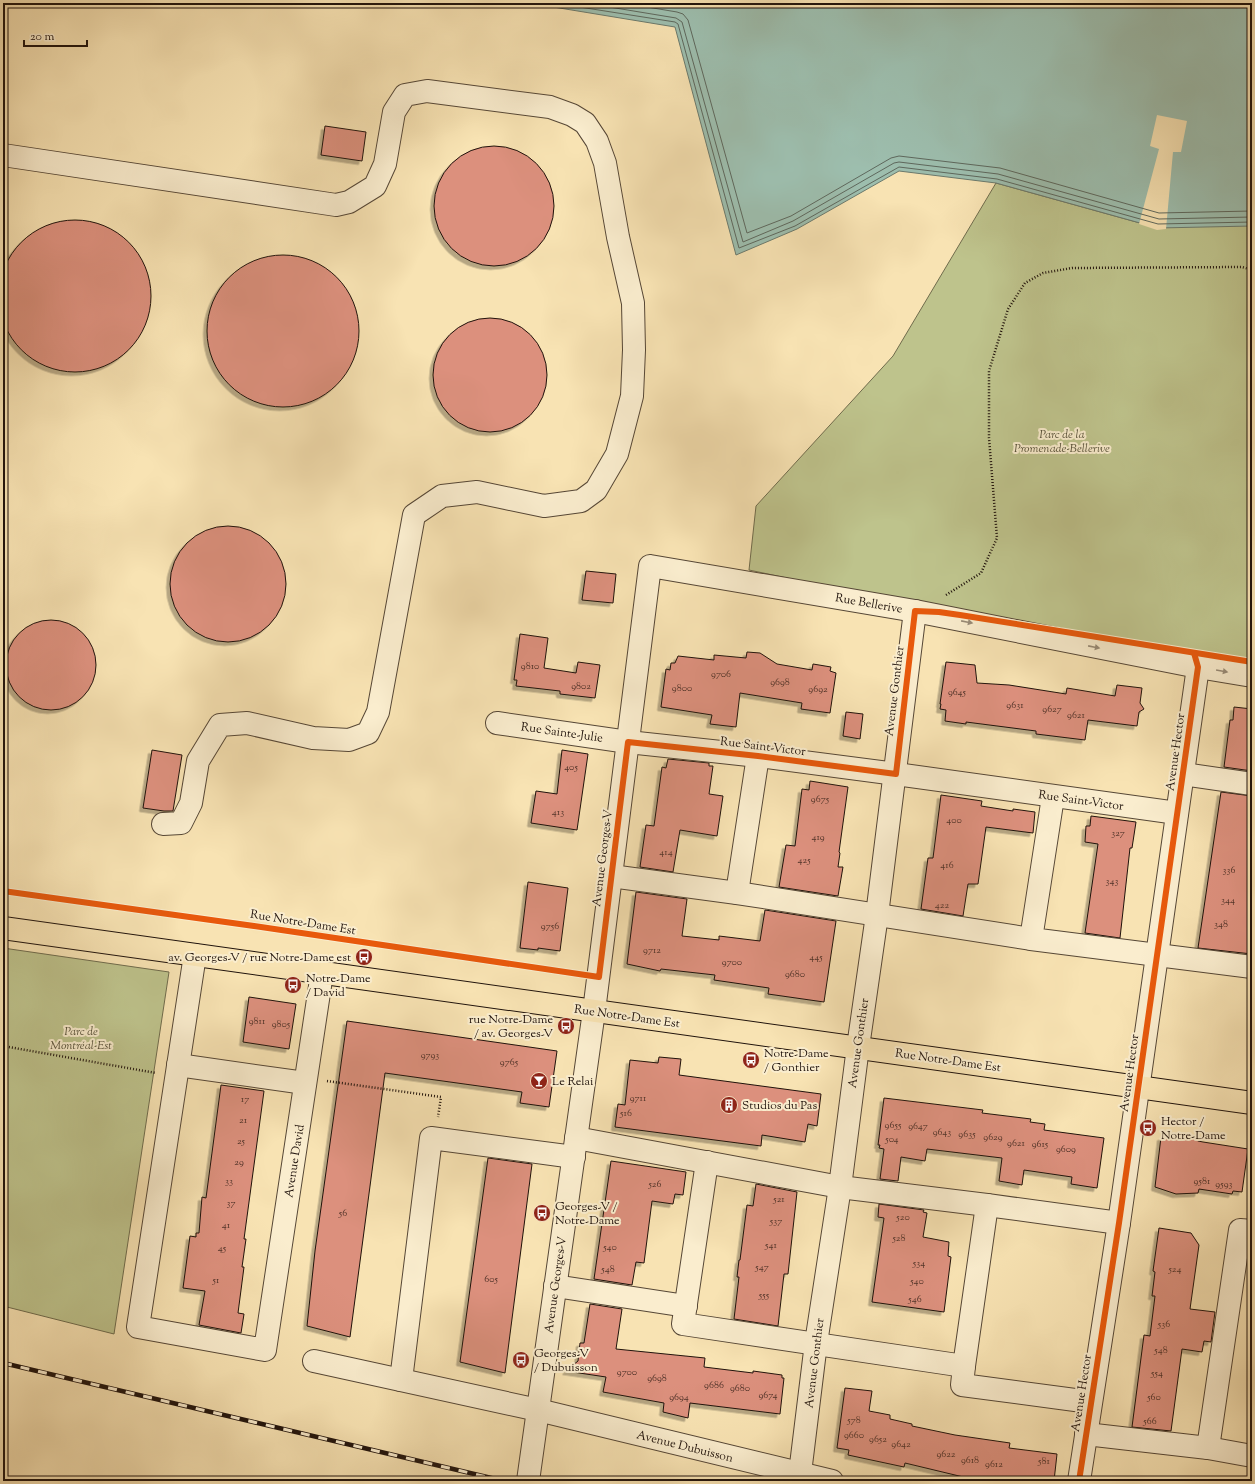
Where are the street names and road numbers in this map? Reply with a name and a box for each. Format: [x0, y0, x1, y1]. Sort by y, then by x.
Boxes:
street label: Rue Bellerive [834, 589, 904, 619]
street label: Avenue Gonthier [881, 645, 910, 737]
street label: Avenue Hector [1162, 712, 1190, 792]
street label: Rue Sainte-Julie [520, 718, 604, 748]
street label: Rue Saint-Victor [719, 733, 807, 761]
street label: Rue Saint-Victor [1037, 786, 1125, 816]
street label: Avenue Georges-V [588, 808, 618, 908]
street label: Rue Notre-Dame Est [249, 906, 357, 940]
street label: Avenue Gonthier [844, 997, 874, 1089]
street label: Rue Notre-Dame Est [573, 1001, 681, 1033]
street label: Avenue Hector [1116, 1033, 1144, 1113]
street label: Rue Notre-Dame Est [894, 1045, 1002, 1077]
street label: Avenue David [280, 1123, 310, 1199]
street label: Avenue Georges-V [540, 1235, 572, 1335]
street label: Avenue Gonthier [801, 1317, 830, 1409]
street label: Avenue Hector [1067, 1353, 1097, 1433]
street label: Avenue Dubuisson [635, 1426, 735, 1468]

